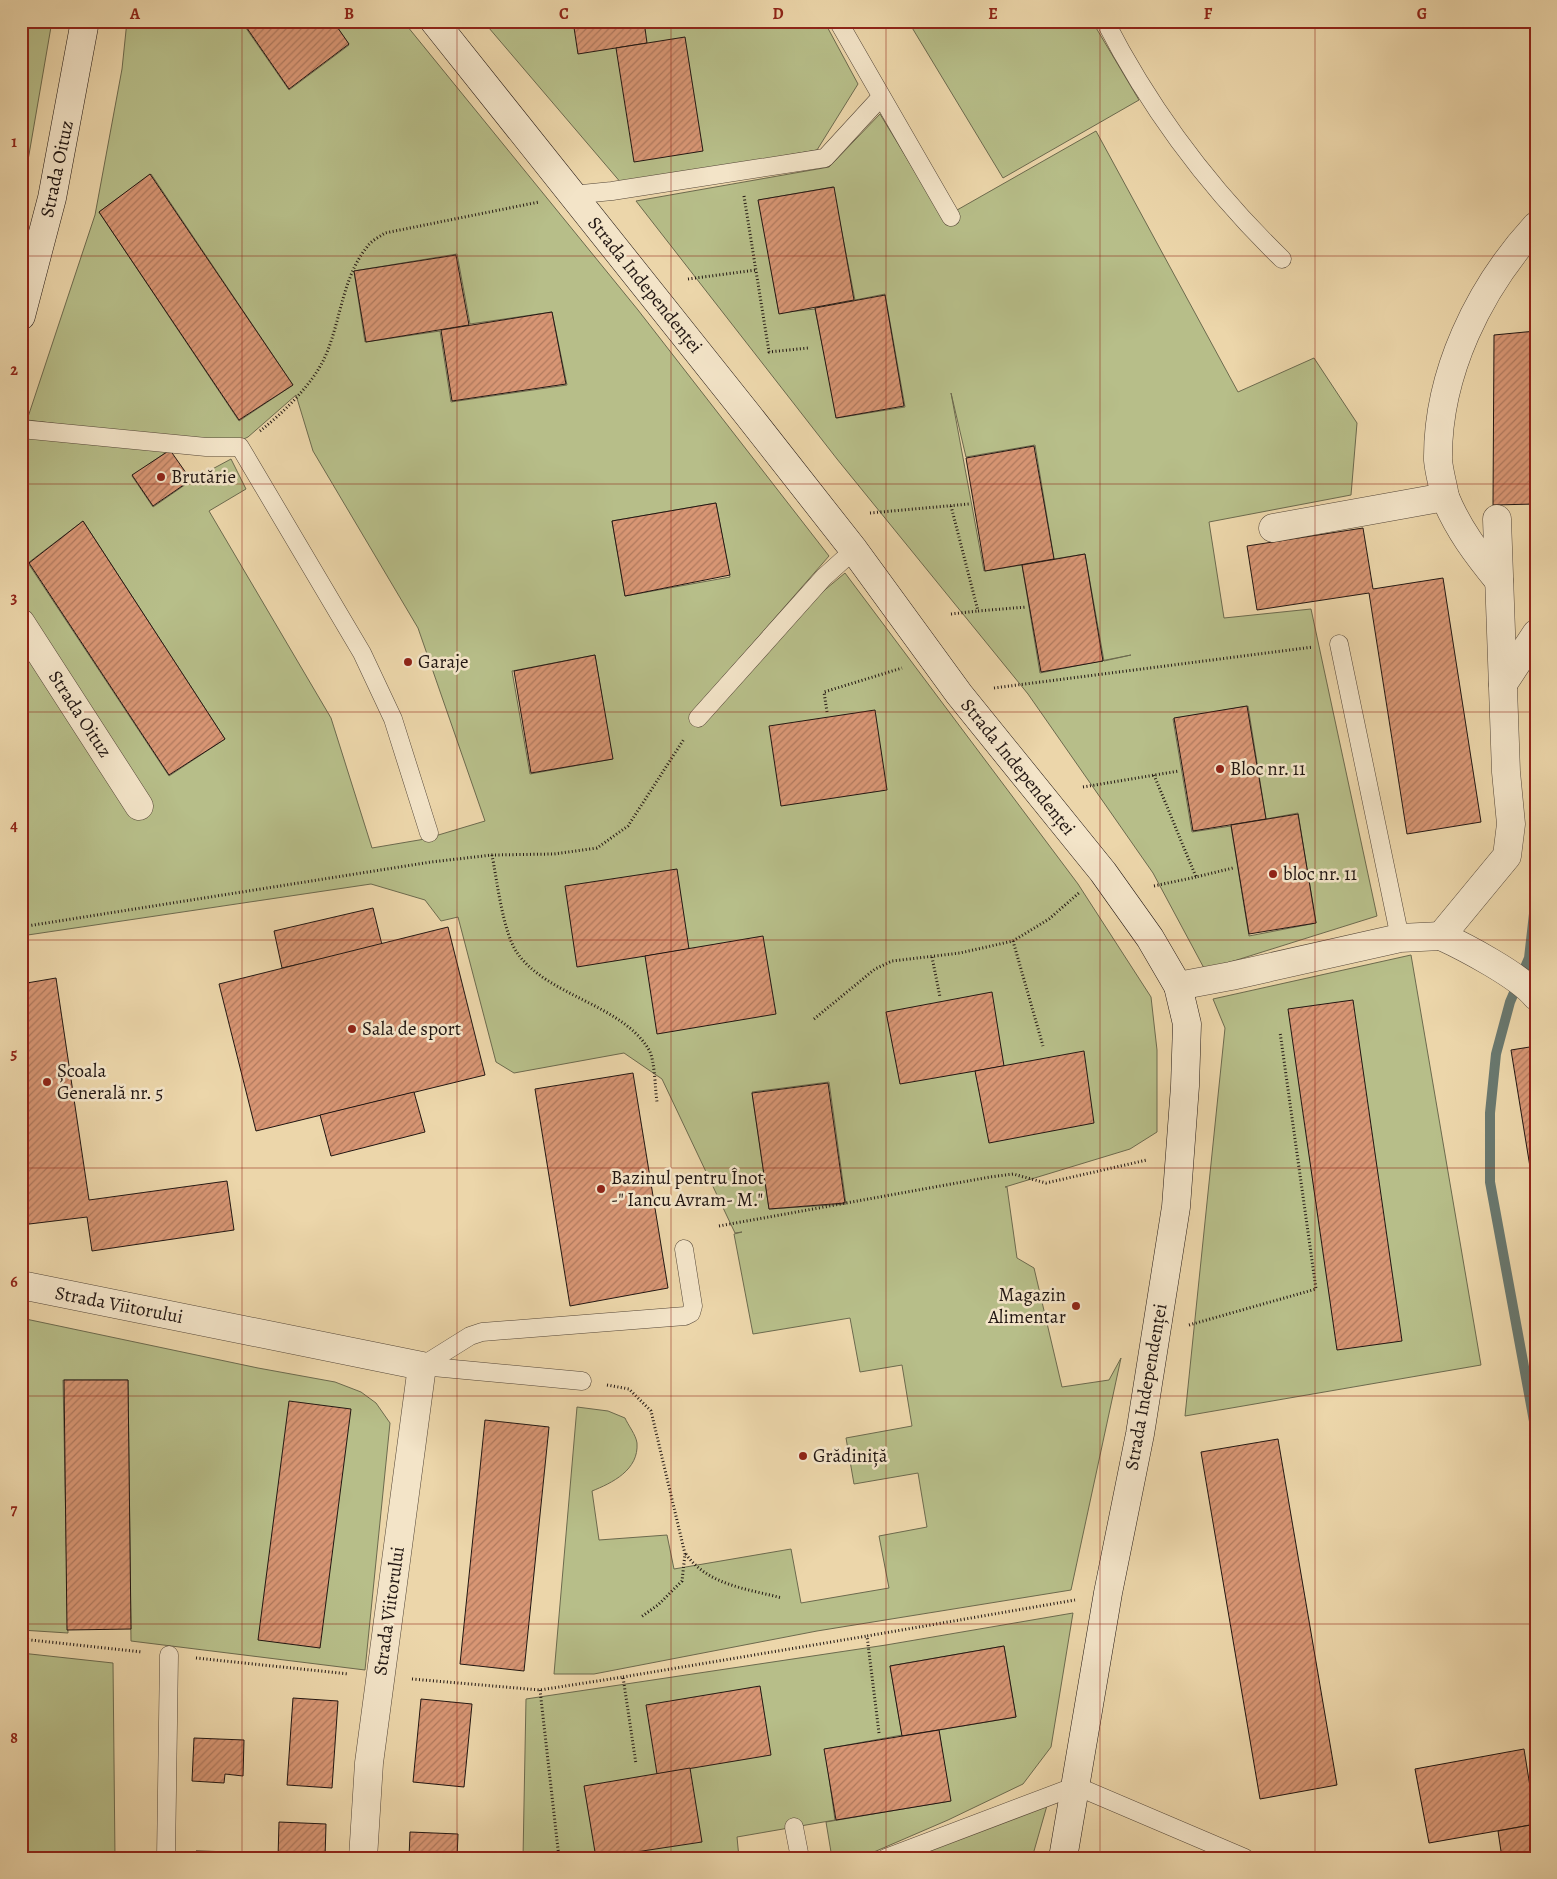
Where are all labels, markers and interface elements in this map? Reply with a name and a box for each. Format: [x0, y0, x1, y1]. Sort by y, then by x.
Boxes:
text: A [129, 3, 141, 25]
text: B [344, 3, 354, 25]
text: C [559, 3, 569, 25]
text: D [772, 3, 784, 25]
text: E [988, 3, 998, 25]
text: F [1204, 3, 1213, 25]
text: G [1417, 3, 1427, 25]
street label: Strada Oituz [34, 118, 80, 220]
text: 1 [11, 131, 17, 153]
street label: Strada Independenței [582, 211, 708, 359]
text: 2 [10, 359, 18, 381]
place label: Brutărie [171, 464, 236, 490]
marker: Brutărie [155, 471, 167, 483]
text: 3 [11, 587, 18, 609]
place label: Garaje [418, 649, 469, 675]
marker: Garaje [402, 656, 414, 668]
street label: Strada Oituz [42, 665, 118, 763]
street label: Strada Independenței [955, 693, 1081, 841]
place label: Bloc nr. 11 [1230, 756, 1306, 782]
marker: Bloc nr. 11 [1214, 763, 1226, 775]
text: 4 [10, 815, 18, 837]
place label: bloc nr. 11 [1283, 861, 1357, 887]
marker: bloc nr. 11 [1267, 868, 1279, 880]
place label: Sala de sport [362, 1016, 461, 1042]
marker: Sala de sport [346, 1023, 358, 1035]
text: 5 [11, 1043, 18, 1065]
place label: Școala Generală nr. 5 [57, 1058, 163, 1106]
marker: Școala Generală nr. 5 [41, 1076, 53, 1088]
place label: Bazinul pentru Înot -" Iancu Avram- M." [611, 1165, 764, 1213]
marker: Bazinul pentru Înot -" Iancu Avram- M." [595, 1183, 607, 1195]
text: 6 [10, 1271, 18, 1293]
street label: Strada Viitorului [53, 1280, 185, 1330]
place label: Magazin Alimentar [987, 1282, 1066, 1330]
marker: Magazin Alimentar [1070, 1300, 1082, 1312]
street label: Strada Independenței [1119, 1301, 1173, 1473]
place label: Grădiniță [813, 1443, 888, 1469]
marker: Grădiniță [797, 1450, 809, 1462]
text: 7 [11, 1499, 18, 1521]
street label: Strada Viitorului [367, 1545, 411, 1677]
text: 8 [10, 1727, 18, 1749]

